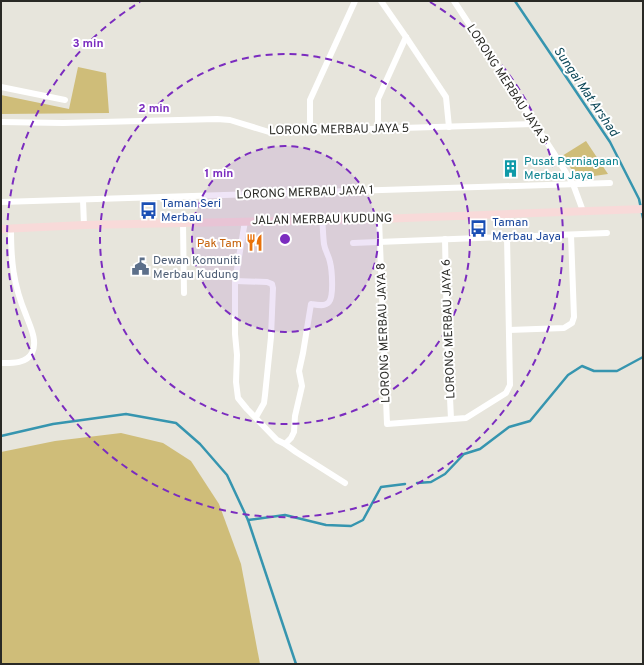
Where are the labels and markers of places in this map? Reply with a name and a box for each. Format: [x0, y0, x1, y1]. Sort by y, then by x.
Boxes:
place label: Pusat Perniagaan Merbau Jaya [524, 154, 619, 184]
building icon: Pusat Perniagaan Merbau Jaya [501, 158, 521, 178]
place label: Taman Seri Merbau [161, 196, 221, 226]
bus stop icon: Taman Seri Merbau [138, 200, 158, 220]
place label: Taman Merbau Jaya [492, 215, 561, 245]
bus stop icon: Taman Merbau Jaya [469, 219, 489, 239]
centre of rings [278, 232, 292, 246]
restaurant icon: Pak Tam [245, 233, 265, 253]
place label: Pak Tam [197, 236, 242, 252]
place label: Dewan Komuniti Merbau Kudung [153, 253, 240, 283]
public building icon: Dewan Komuniti Merbau Kudung [130, 257, 150, 277]

